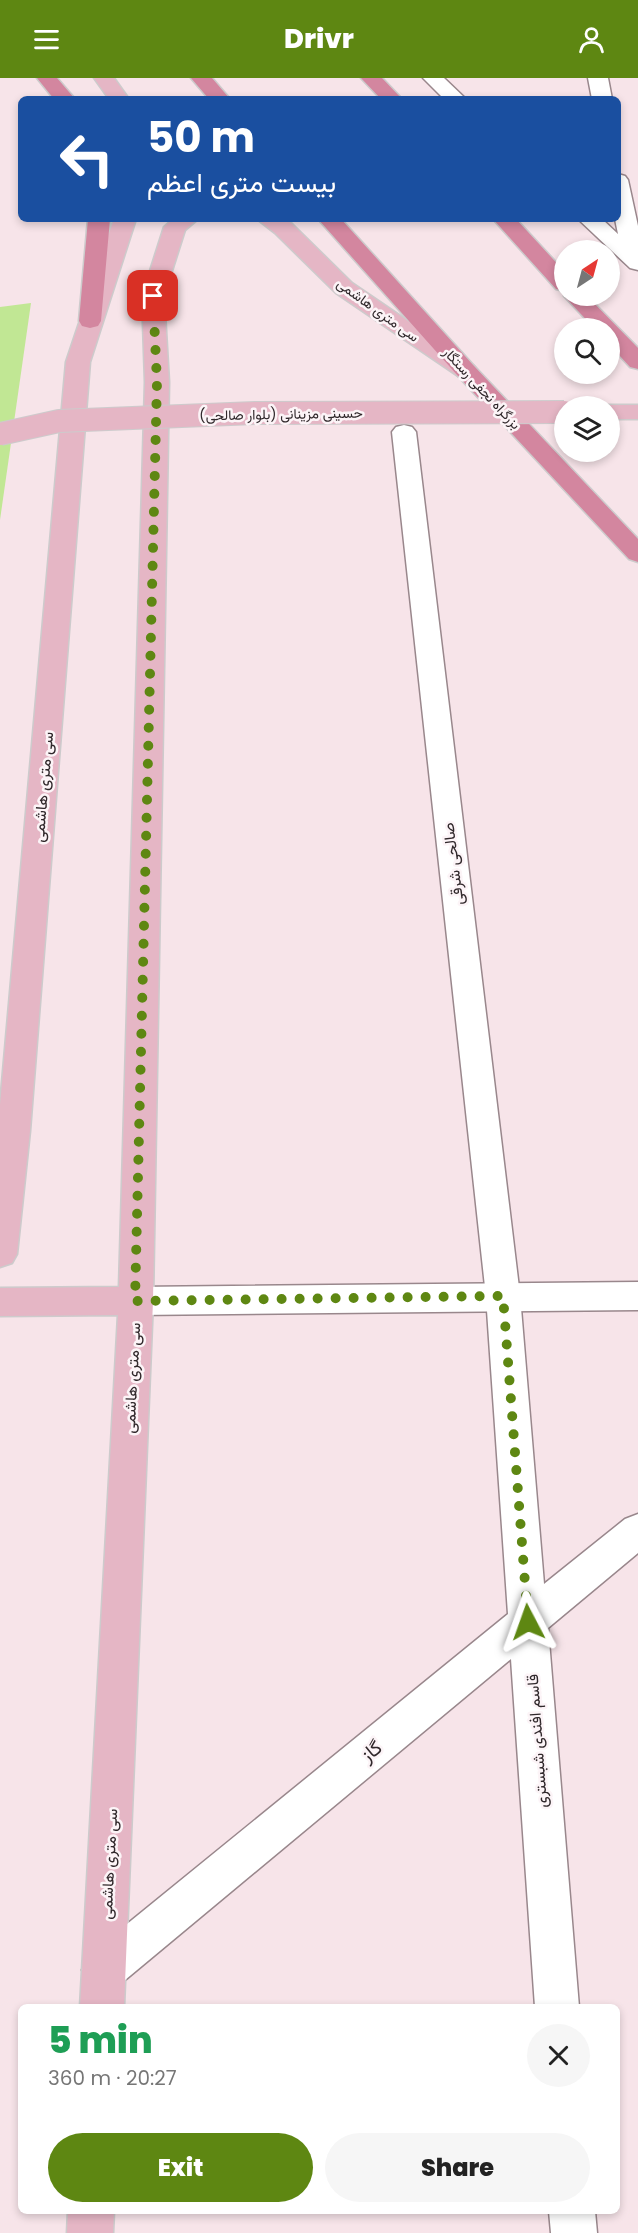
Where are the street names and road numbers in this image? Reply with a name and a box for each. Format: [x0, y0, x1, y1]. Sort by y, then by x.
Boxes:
street label: سی متری هاشمی [333, 273, 423, 347]
street label: بزرگراه نجفی رستگار [438, 342, 525, 434]
street label: حسینی مزینانی (بلوار صالحی) [199, 403, 363, 425]
street label: سی متری هاشمی [27, 731, 59, 843]
street label: صالحی شرقی [437, 821, 469, 907]
street label: سی متری هاشمی [118, 1322, 146, 1434]
street label: قاسم افندی شبستری [521, 1673, 553, 1809]
street label: گاز [353, 1733, 388, 1769]
street label: سی متری هاشمی [95, 1808, 123, 1920]

